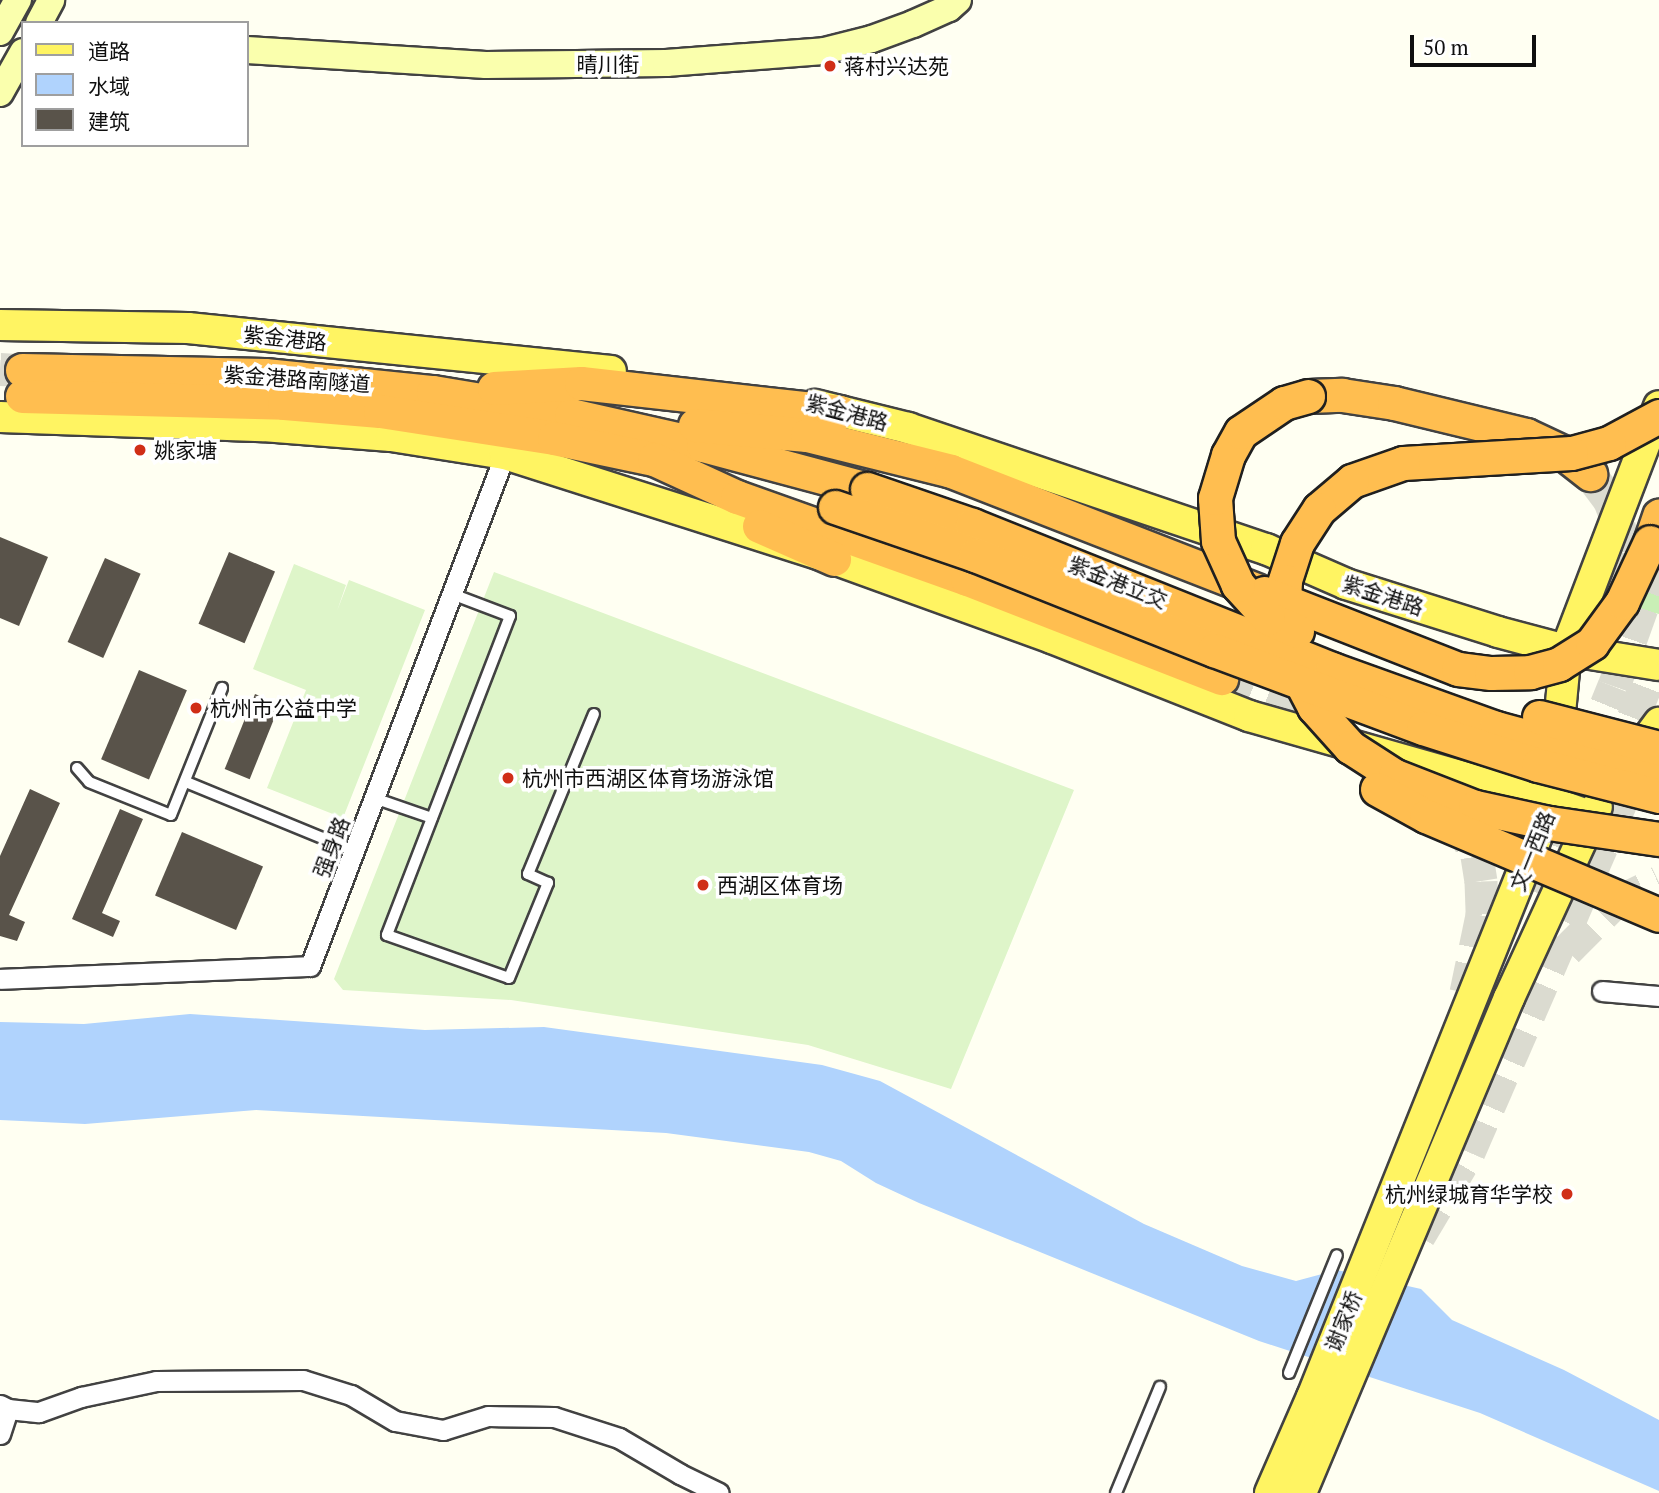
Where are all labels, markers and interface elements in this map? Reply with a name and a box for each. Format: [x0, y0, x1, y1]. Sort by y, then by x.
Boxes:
legend [21, 21, 248, 147]
scale bar [1414, 21, 1540, 65]
text: 50 m [1423, 33, 1469, 61]
text: 道路 [88, 37, 130, 65]
street label: 晴川街 [577, 51, 639, 77]
place label: 蒋村兴达苑 [844, 53, 949, 79]
marker: 蒋村兴达苑 [822, 58, 838, 74]
text: 水域 [88, 72, 130, 100]
text: 建筑 [88, 107, 130, 135]
street label: 紫金港路 [242, 321, 328, 355]
street label: 紫金港路南隧道 [223, 361, 371, 397]
street label: 紫金港路 [803, 389, 891, 435]
place label: 姚家塘 [154, 437, 217, 463]
marker: 姚家塘 [132, 442, 148, 458]
street label: 紫金港立交 [1065, 551, 1171, 613]
street label: 紫金港路 [1339, 570, 1427, 620]
place label: 杭州市公益中学 [210, 695, 357, 721]
marker: 杭州市公益中学 [188, 700, 204, 716]
place label: 杭州市西湖区体育场游泳馆 [522, 765, 774, 791]
marker: 杭州市西湖区体育场游泳馆 [500, 770, 516, 786]
street label: 文一西路 [1505, 807, 1559, 895]
street label: 强身路 [308, 813, 354, 881]
place label: 西湖区体育场 [717, 872, 843, 898]
marker: 西湖区体育场 [695, 877, 711, 893]
place label: 杭州绿城育华学校 [1385, 1181, 1553, 1207]
marker: 杭州绿城育华学校 [1559, 1186, 1575, 1202]
street label: 谢家桥 [1320, 1287, 1366, 1355]

